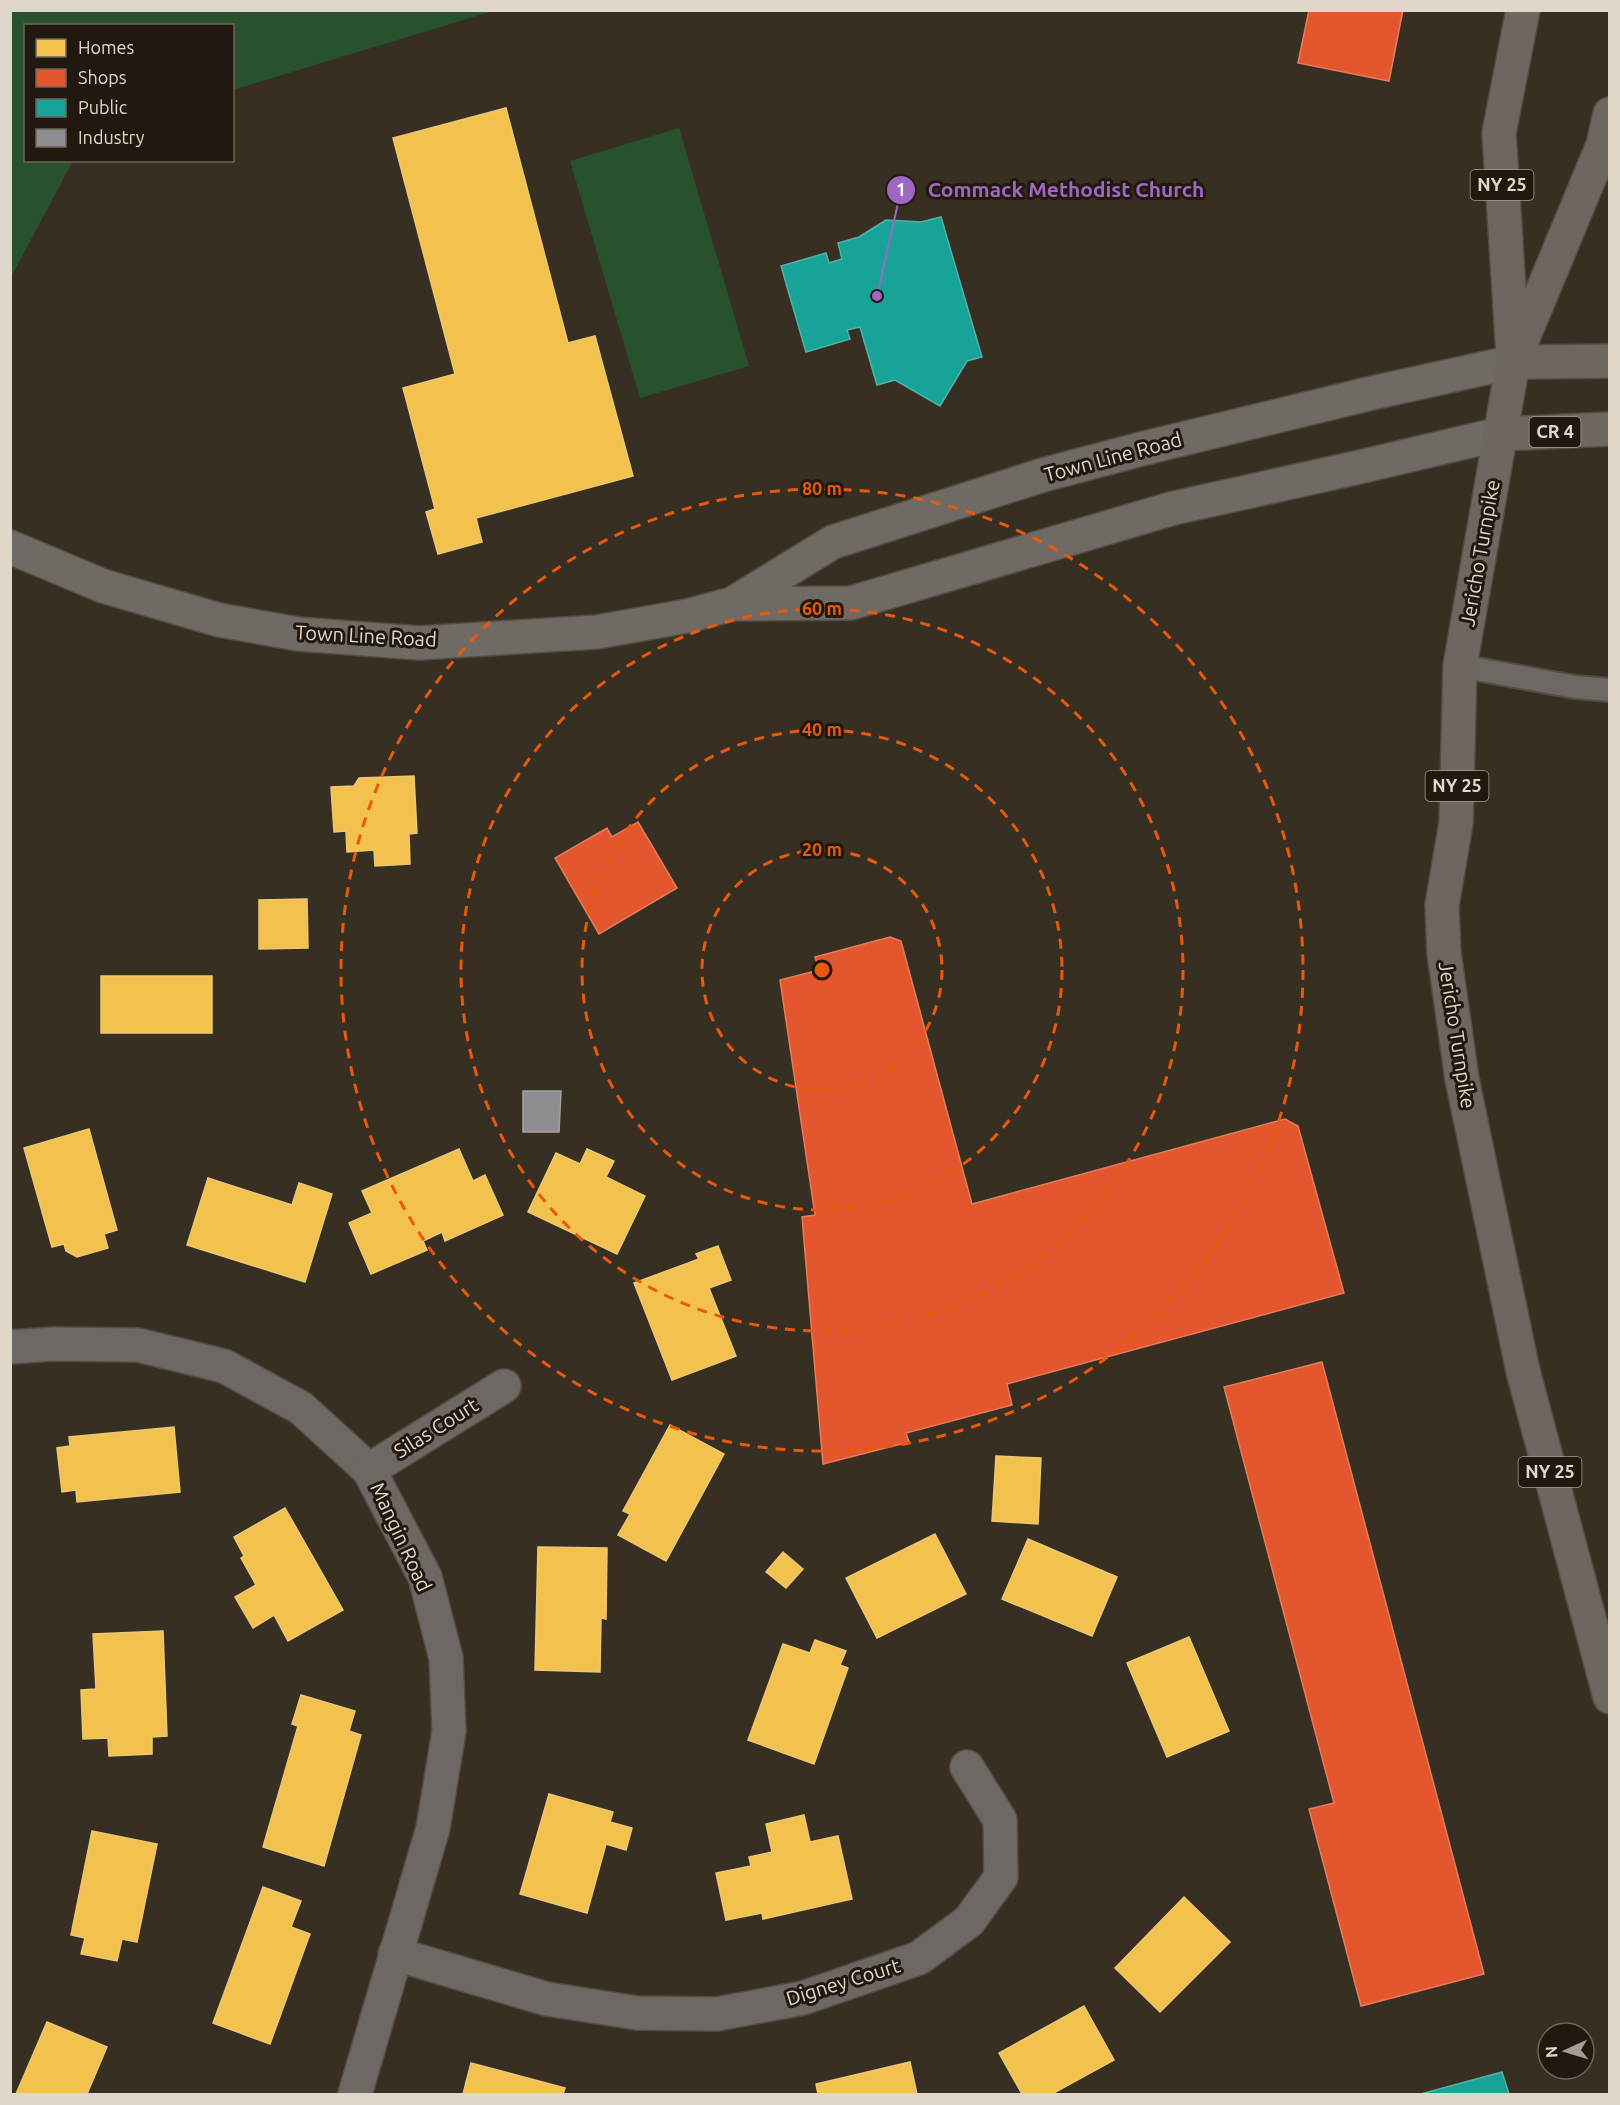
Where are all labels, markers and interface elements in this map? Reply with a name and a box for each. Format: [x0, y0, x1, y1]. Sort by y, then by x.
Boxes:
legend [24, 24, 234, 162]
text: Homes [78, 37, 135, 57]
text: Shops [78, 67, 127, 87]
text: Public [78, 97, 127, 117]
text: Industry [78, 127, 145, 147]
callout: Commack Methodist Church [886, 170, 1216, 209]
road number: NY 25 [1470, 170, 1534, 200]
text: Commack Methodist Church [928, 177, 1204, 201]
text: 1 [896, 179, 906, 199]
road number: CR 4 [1530, 417, 1580, 447]
street label: Town Line Road [1042, 427, 1184, 486]
text: 80 m [802, 478, 842, 498]
street label: Jericho Turnpike [1455, 478, 1504, 628]
text: 60 m [802, 598, 842, 618]
street label: Town Line Road [295, 620, 437, 651]
text: 40 m [802, 719, 842, 739]
road number: NY 25 [1426, 771, 1488, 801]
text: 20 m [802, 839, 842, 859]
centre of rings [812, 960, 832, 980]
street label: Jericho Turnpike [1435, 960, 1480, 1110]
street label: Silas Court [389, 1393, 482, 1462]
road number: NY 25 [1518, 1457, 1582, 1487]
street label: Mangin Road [366, 1479, 437, 1595]
street label: Digney Court [783, 1953, 903, 2010]
north arrow [1536, 2021, 1596, 2081]
text: N [1542, 2045, 1560, 2059]

